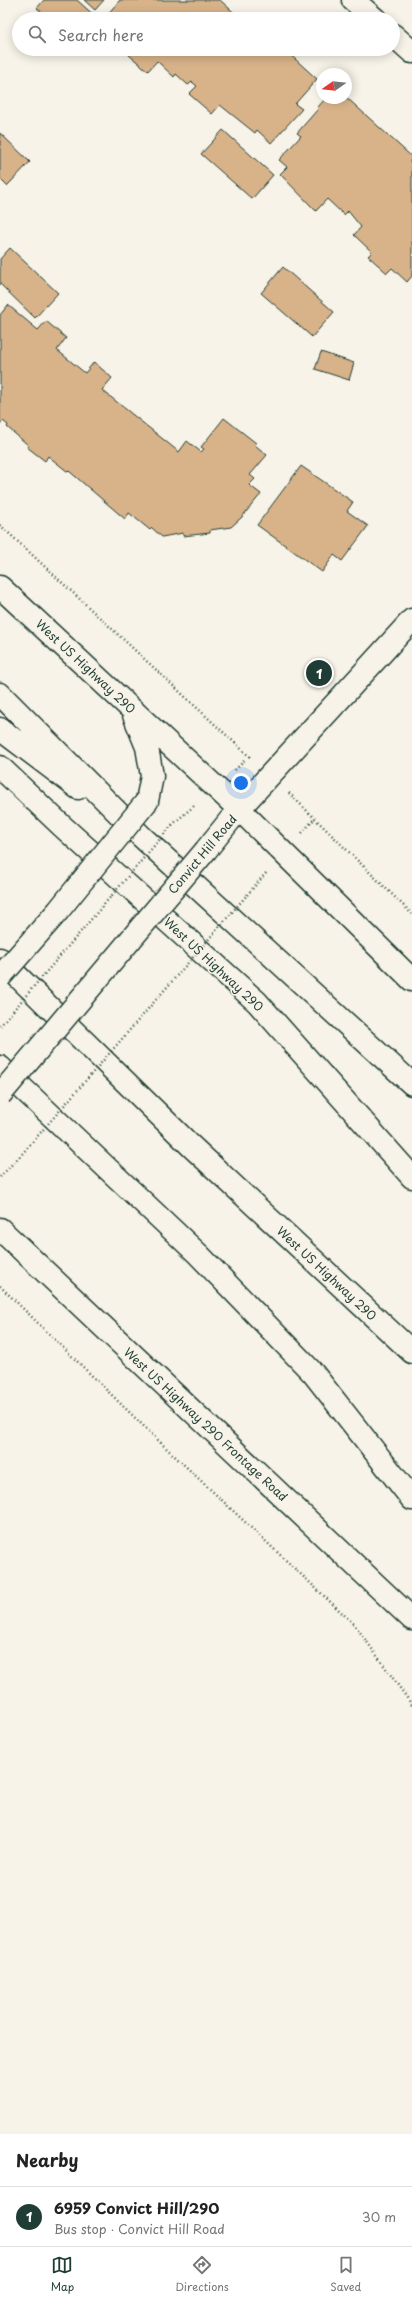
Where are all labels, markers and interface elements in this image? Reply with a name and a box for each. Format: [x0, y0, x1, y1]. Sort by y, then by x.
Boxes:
search box [12, 12, 400, 56]
icon: search [26, 23, 48, 45]
text: Search here [58, 23, 144, 46]
north arrow [316, 68, 352, 104]
street label: West US Highway 290 [32, 615, 140, 717]
pin: 1 [306, 658, 332, 688]
your location [231, 773, 251, 793]
street label: Convict Hill Road [163, 810, 241, 898]
street label: West US Highway 290 [160, 913, 268, 1015]
street label: West US Highway 290 [273, 1222, 381, 1324]
street label: West US Highway 290 Frontage Road [120, 1343, 292, 1505]
text: Nearby [16, 2147, 78, 2173]
text: 6959 Convict Hill/290 [54, 2196, 219, 2219]
text: 1 [26, 2207, 32, 2226]
text: 30 m [362, 2207, 396, 2226]
text: Bus stop · Convict Hill Road [54, 2219, 225, 2238]
tab: Map [51, 2254, 74, 2295]
tab: Directions [175, 2254, 229, 2295]
tab: Saved [330, 2254, 361, 2295]

